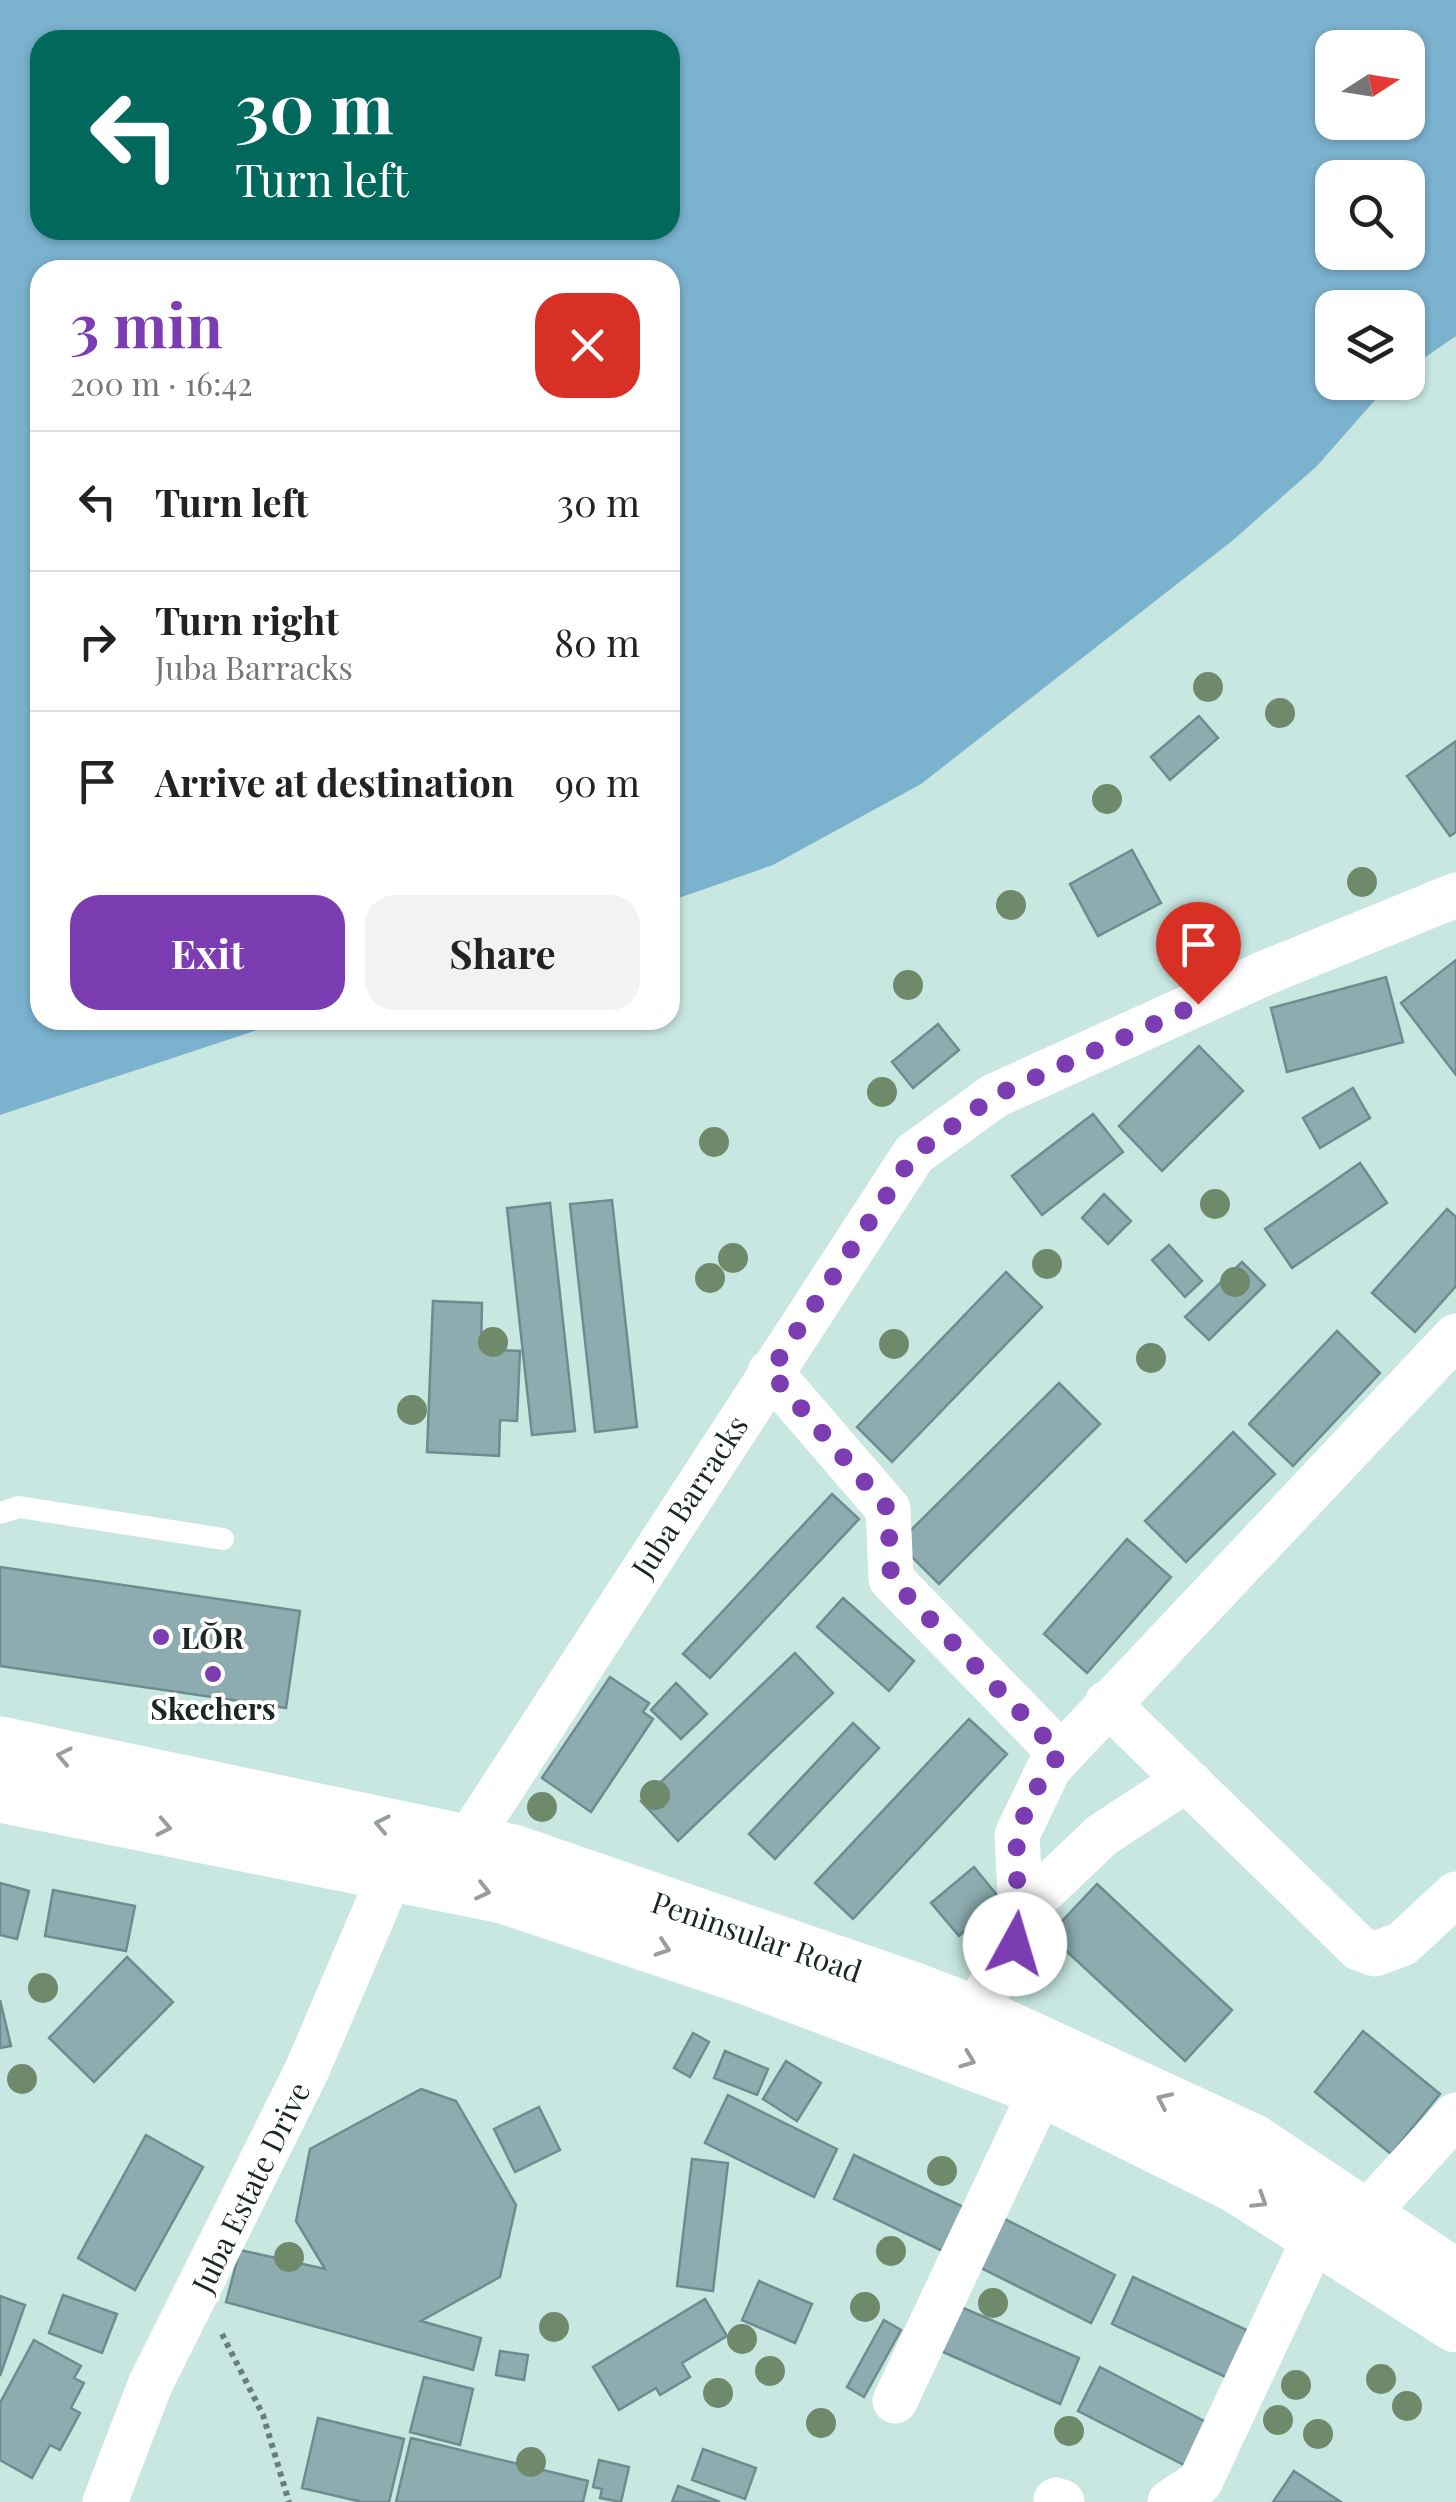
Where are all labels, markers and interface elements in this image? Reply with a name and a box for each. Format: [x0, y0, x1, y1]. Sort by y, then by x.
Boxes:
north arrow [1315, 30, 1425, 140]
map controls [1315, 30, 1425, 400]
text: 30 m [235, 58, 394, 152]
icon: left [70, 70, 200, 200]
text: Turn left [235, 148, 409, 208]
button: search [1315, 160, 1425, 270]
text: 3 min [70, 283, 223, 363]
button: layers [1315, 290, 1425, 400]
button: close [535, 293, 640, 398]
text: 200 m · 16:42 [70, 361, 253, 404]
icon: left [70, 474, 125, 529]
text: Turn left [155, 476, 308, 527]
text: 30 m [557, 476, 640, 527]
text: Turn right [155, 594, 339, 645]
icon: right [70, 614, 125, 669]
text: 80 m [554, 616, 640, 667]
text: Juba Barracks [155, 645, 353, 688]
icon: arrive [70, 754, 125, 809]
text: Arrive at destination [155, 756, 514, 807]
text: 90 m [555, 756, 640, 807]
button: Exit [70, 895, 345, 1010]
button: Share [365, 895, 640, 1010]
pin [1156, 902, 1241, 1005]
icon: arrive [1171, 917, 1226, 972]
street label: Juba Barracks [621, 1407, 756, 1586]
place label: LŎR [181, 1617, 245, 1657]
marker: LŎR [150, 1626, 172, 1648]
marker: Skechers [202, 1663, 224, 1685]
place label: Skechers [150, 1688, 276, 1728]
one-way arrow [56, 1747, 73, 1768]
one-way arrow [156, 1815, 173, 1836]
one-way arrow [373, 1815, 390, 1836]
one-way arrow [474, 1879, 491, 1900]
street label: Peninsular Road [647, 1881, 867, 1991]
position arrow [963, 1892, 1067, 1996]
one-way arrow [653, 1936, 670, 1957]
one-way arrow [958, 2048, 976, 2068]
street label: Juba Estate Drive [181, 2075, 318, 2300]
one-way arrow [1156, 2092, 1174, 2112]
one-way arrow [1250, 2188, 1268, 2207]

